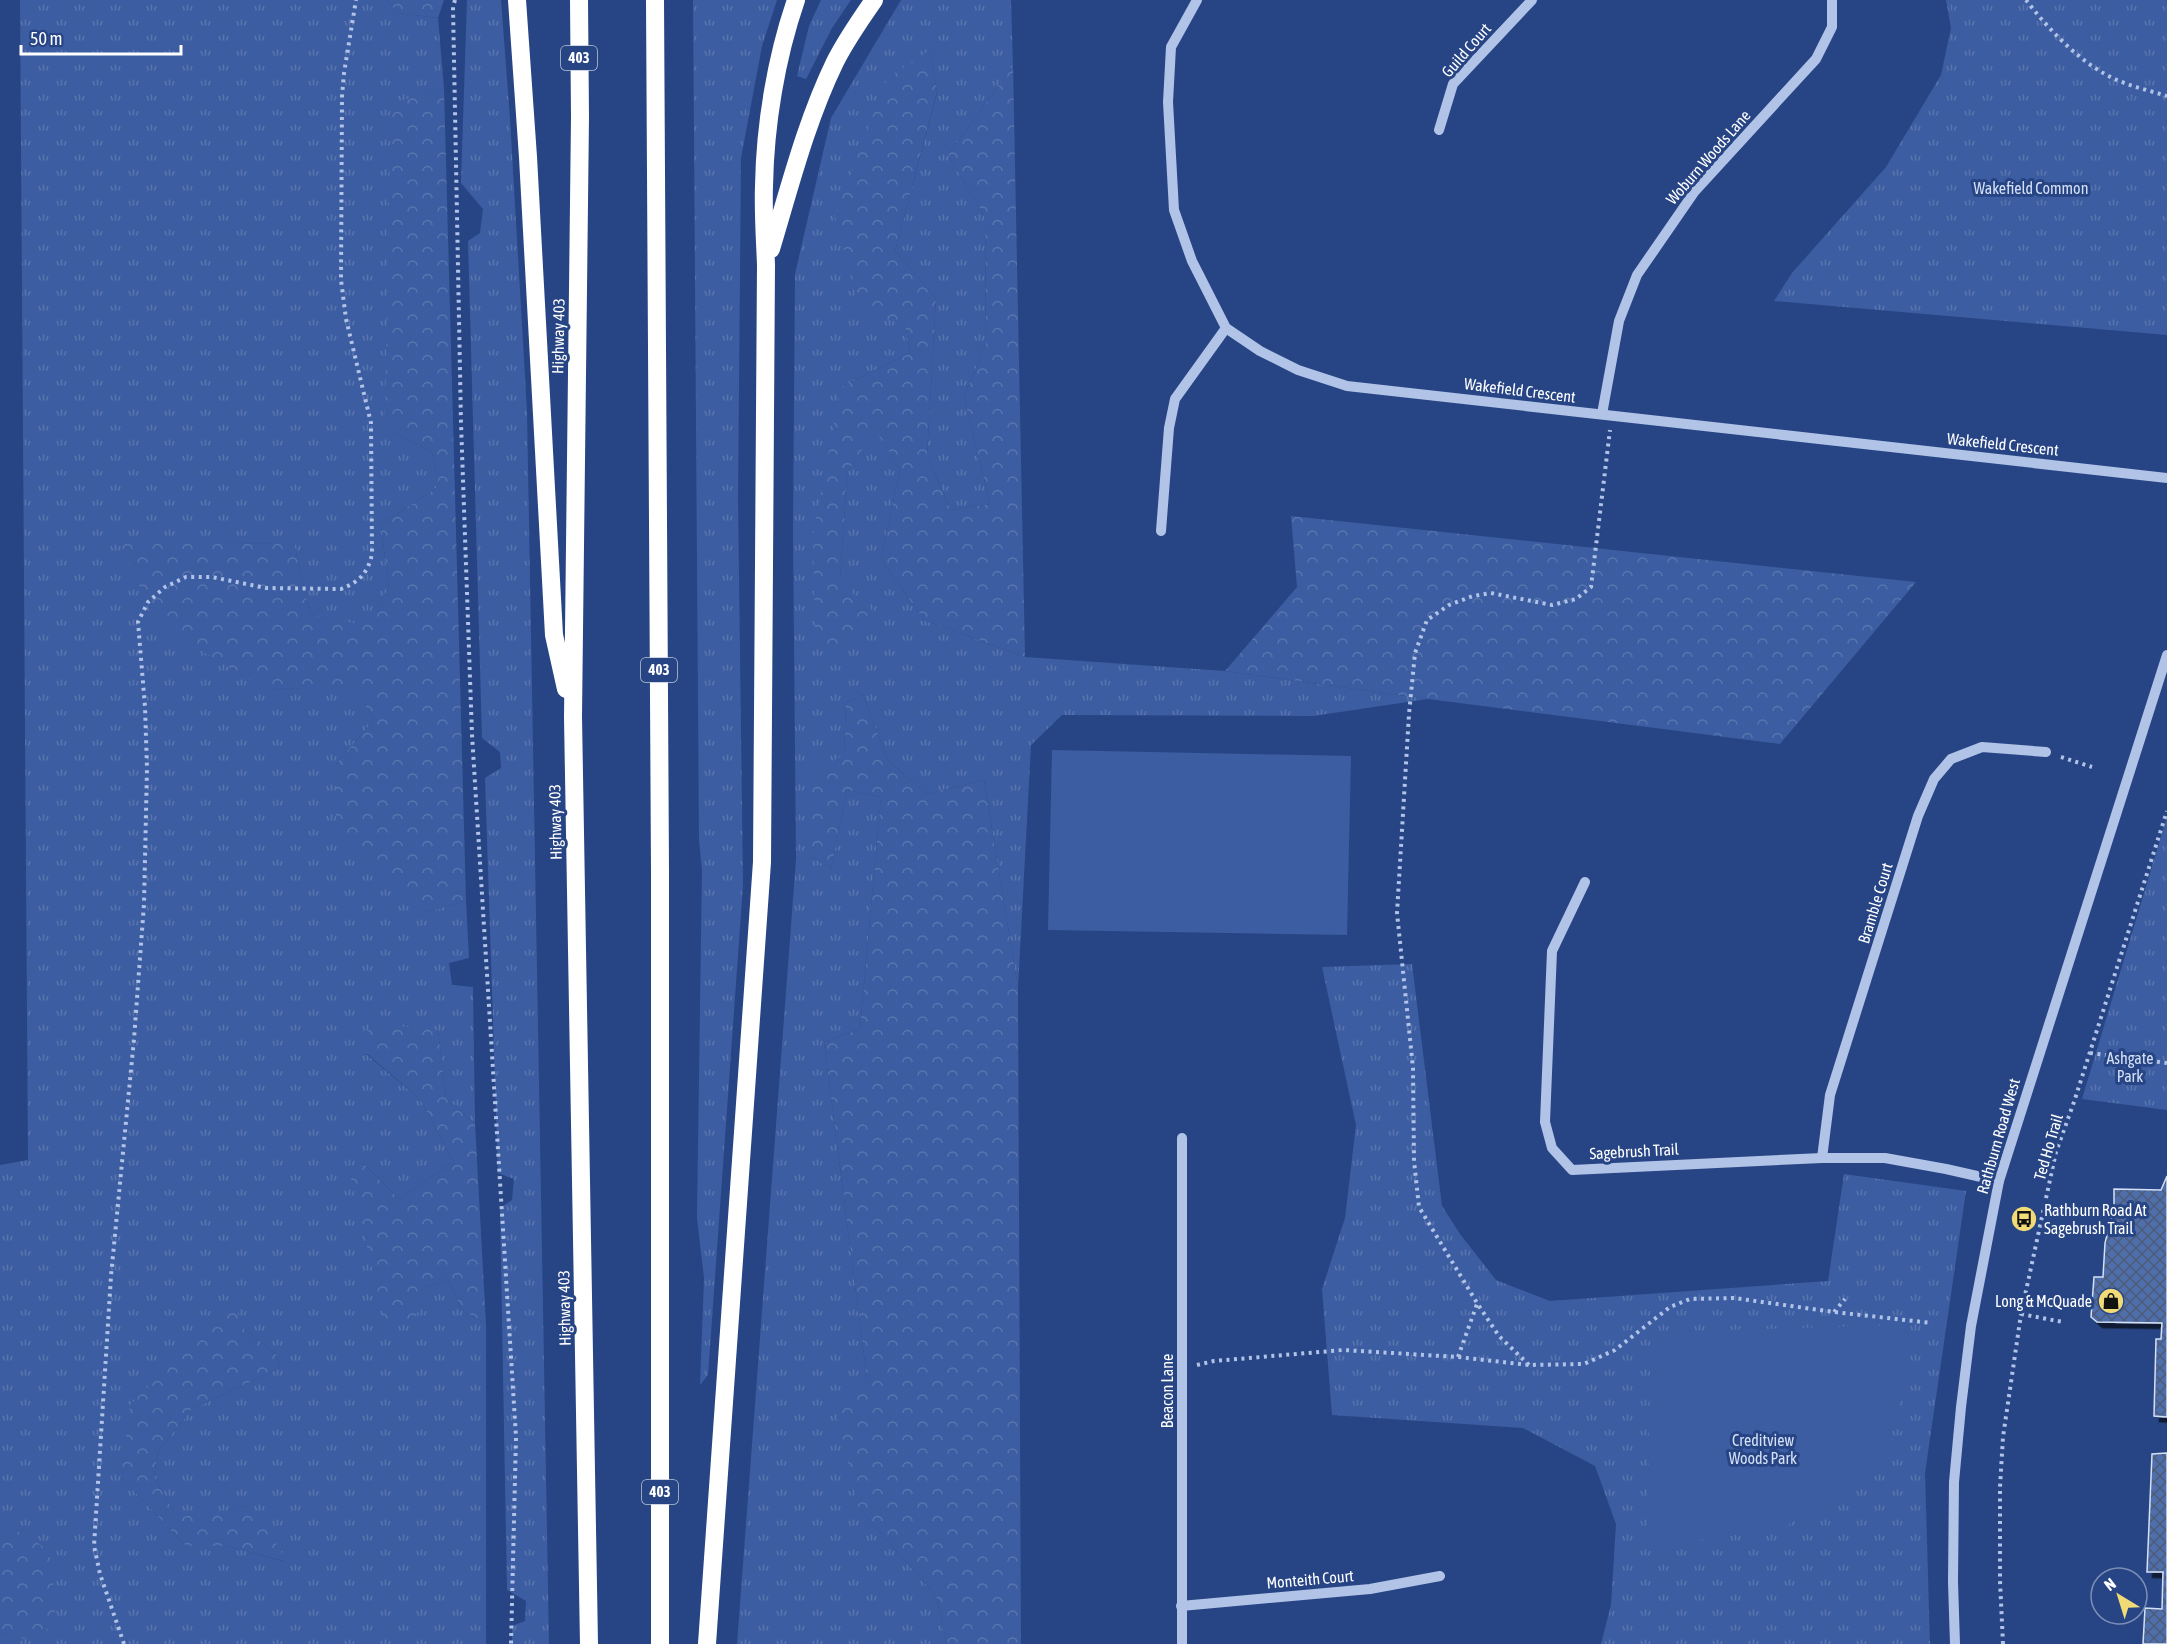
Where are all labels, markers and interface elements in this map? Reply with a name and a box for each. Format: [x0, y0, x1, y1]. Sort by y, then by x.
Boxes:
scale bar [21, 18, 182, 56]
street label: Guild Court [1438, 19, 1494, 81]
text: 50 m [30, 28, 62, 49]
road number: 403 [561, 46, 597, 70]
street label: Woburn Woods Lane [1662, 106, 1754, 208]
park label: Wakefield Common [1974, 179, 2088, 197]
street label: Highway 403 [548, 298, 569, 374]
street label: Wakefield Crescent [1463, 374, 1577, 406]
street label: Wakefield Crescent [1946, 429, 2060, 459]
road number: 403 [641, 658, 677, 682]
street label: Highway 403 [545, 784, 566, 860]
street label: Bramble Court [1854, 860, 1896, 946]
park label: Ashgate Park [2107, 1049, 2153, 1085]
street label: Rathburn Road West [1973, 1076, 2023, 1196]
street label: Ted Ho Trail [2030, 1111, 2066, 1182]
street label: Sagebrush Trail [1589, 1140, 1680, 1163]
place label: Rathburn Road At Sagebrush Trail [2044, 1201, 2147, 1238]
bus stop icon: Rathburn Road At Sagebrush Trail [2009, 1204, 2039, 1234]
street label: Highway 403 [554, 1270, 575, 1346]
shop icon: Long & McQuade [2096, 1286, 2126, 1316]
place label: Long & McQuade [1995, 1292, 2092, 1311]
street label: Beacon Lane [1158, 1354, 1176, 1428]
park label: Creditview Woods Park [1729, 1431, 1797, 1467]
road number: 403 [642, 1480, 678, 1504]
street label: Monteith Court [1266, 1566, 1355, 1592]
north arrow [2089, 1566, 2149, 1626]
text: N [2100, 1574, 2119, 1594]

